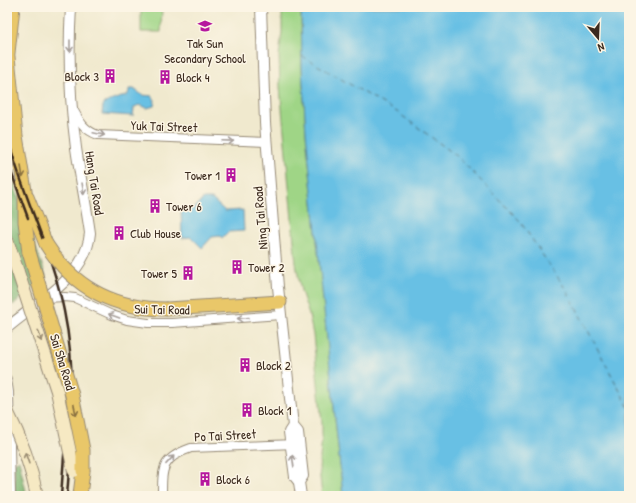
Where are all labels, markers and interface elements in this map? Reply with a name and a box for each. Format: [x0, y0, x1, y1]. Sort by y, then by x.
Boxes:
school or university icon: Tak Sun Secondary School [197, 18, 213, 34]
north arrow [578, 18, 618, 58]
place label: Tak Sun Secondary School [164, 34, 246, 67]
one-way arrow [66, 39, 74, 52]
text: N [596, 40, 606, 55]
place label: Block 3 [64, 67, 99, 85]
building icon: Block 3 [102, 68, 118, 84]
place label: Block 4 [176, 68, 210, 86]
building icon: Block 4 [157, 69, 173, 85]
street label: Yuk Tai Street [130, 116, 198, 136]
one-way arrow [92, 131, 105, 139]
one-way arrow [221, 137, 234, 145]
street label: Hang Tai Road [81, 150, 109, 216]
one-way arrow [18, 166, 26, 179]
place label: Tower 1 [185, 166, 220, 184]
building icon: Tower 1 [223, 167, 239, 183]
one-way arrow [79, 182, 87, 195]
street label: Ning Tai Road [248, 186, 272, 250]
place label: Tower 6 [166, 197, 202, 215]
building icon: Tower 6 [147, 198, 163, 214]
place label: Club House [130, 224, 181, 242]
building icon: Club House [111, 225, 127, 241]
place label: Tower 2 [248, 258, 285, 276]
building icon: Tower 2 [229, 259, 245, 275]
place label: Tower 5 [141, 264, 177, 282]
building icon: Tower 5 [180, 265, 196, 281]
street label: Sui Tai Road [134, 300, 190, 318]
one-way arrow [108, 311, 120, 319]
one-way arrow [236, 314, 249, 321]
one-way arrow [37, 329, 44, 342]
street label: Sai Sha Road [46, 332, 80, 392]
place label: Block 2 [256, 356, 291, 374]
building icon: Block 2 [237, 357, 253, 373]
place label: Block 1 [258, 401, 292, 419]
building icon: Block 1 [239, 402, 255, 418]
one-way arrow [72, 403, 80, 416]
street label: Po Tai Street [194, 424, 257, 446]
one-way arrow [23, 453, 31, 465]
one-way arrow [166, 455, 175, 465]
one-way arrow [289, 455, 297, 468]
place label: Block 6 [216, 470, 250, 488]
building icon: Block 6 [197, 471, 213, 487]

